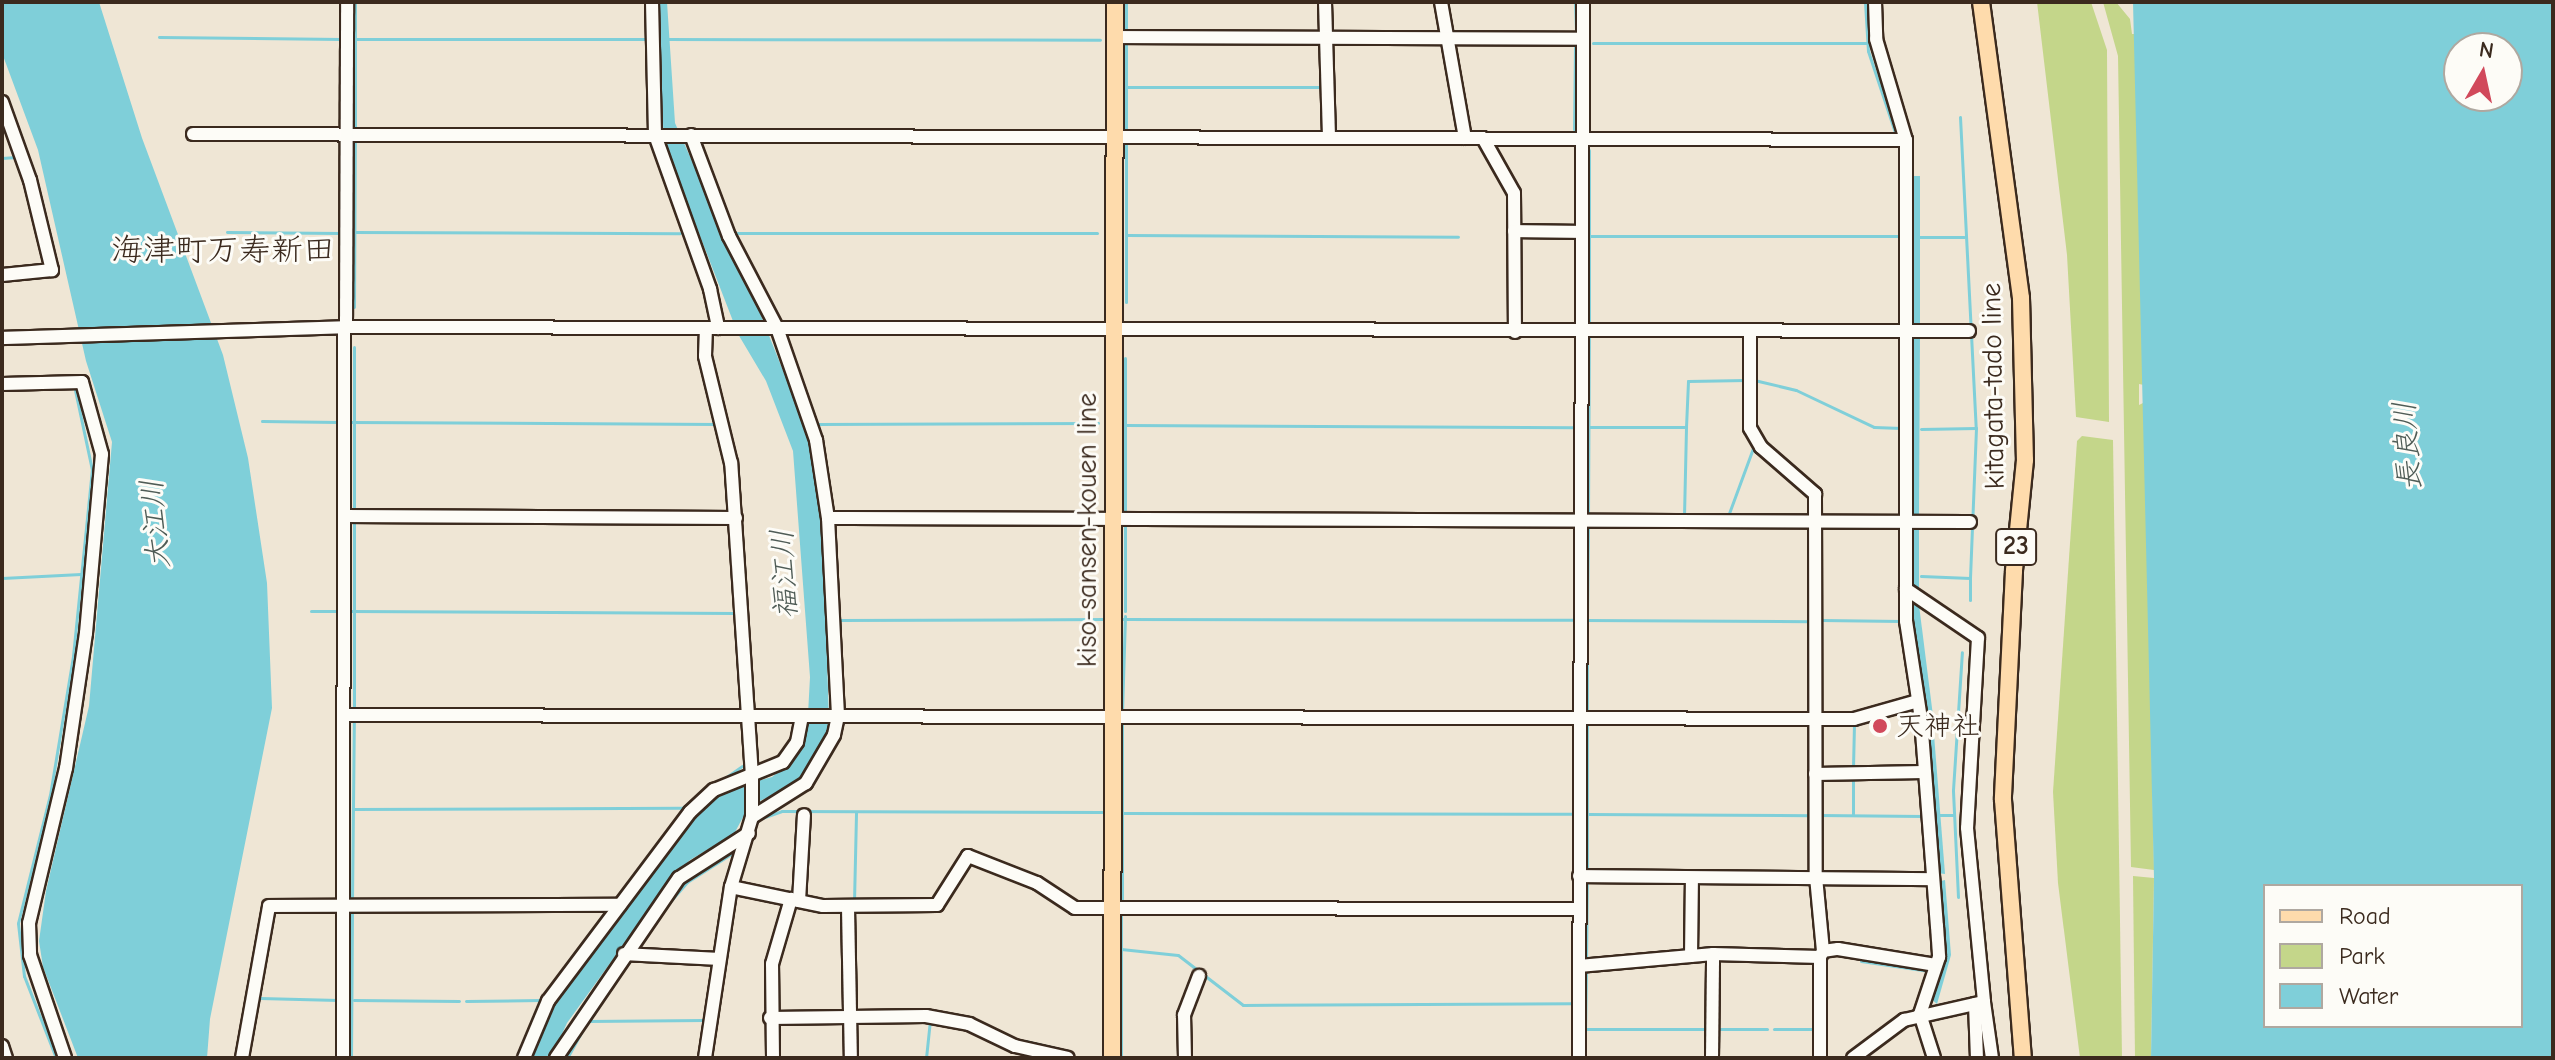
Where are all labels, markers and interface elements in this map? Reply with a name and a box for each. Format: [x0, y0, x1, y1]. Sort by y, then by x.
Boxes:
north arrow [2443, 32, 2523, 112]
text: N [2477, 36, 2496, 64]
district label: 海津町万寿新田 [111, 231, 335, 269]
street label: kitagata-tado line [1974, 283, 2012, 489]
street label: kiso-sansen-kouen line [1070, 393, 1104, 667]
water label: 長良川 [2387, 400, 2429, 492]
water label: 大江川 [134, 478, 178, 570]
road number: 23 [1994, 525, 2038, 569]
water label: 福江川 [765, 528, 805, 620]
place label: 天神社 [1896, 709, 1980, 743]
marker: 天神社 [1871, 717, 1889, 735]
legend [2263, 884, 2523, 1028]
text: Road [2339, 902, 2391, 930]
text: Park [2339, 942, 2385, 970]
text: Water [2339, 982, 2398, 1010]

